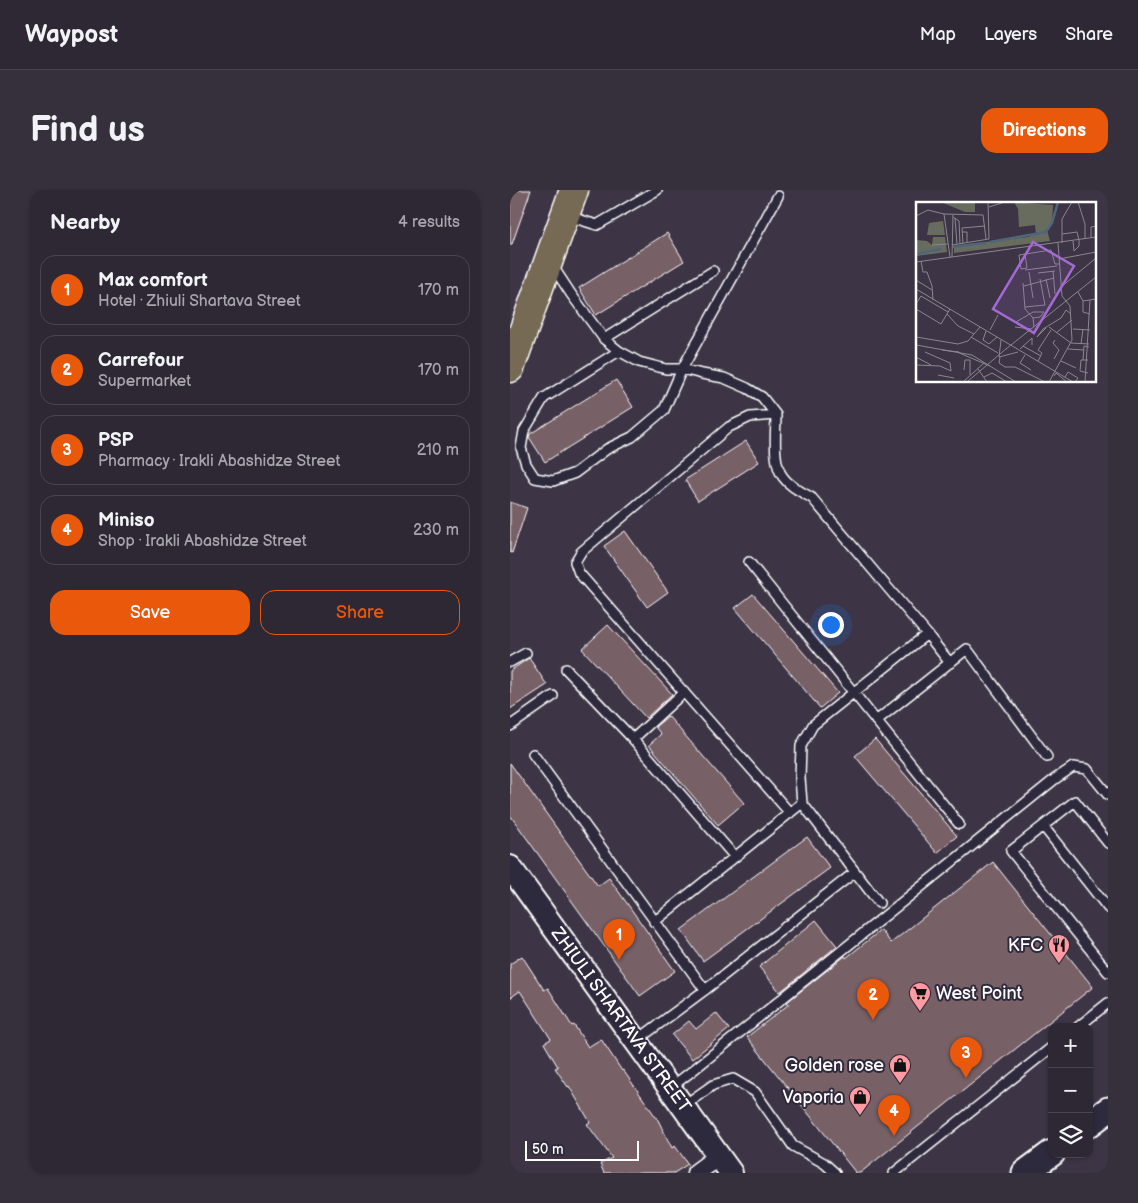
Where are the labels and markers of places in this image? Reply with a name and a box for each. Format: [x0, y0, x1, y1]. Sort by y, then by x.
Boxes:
pin: 1 [603, 919, 635, 960]
restaurant icon: KFC [1047, 933, 1071, 964]
place label: KFC [1008, 935, 1043, 956]
pin: 2 [857, 979, 889, 1020]
supermarket icon: West Point [908, 981, 932, 1012]
place label: West Point [936, 983, 1023, 1004]
pin: 3 [950, 1037, 982, 1078]
shop icon: Golden rose [888, 1053, 912, 1084]
place label: Golden rose [784, 1055, 884, 1076]
shop icon: Vaporia [848, 1085, 872, 1116]
place label: Vaporia [783, 1087, 844, 1108]
pin: 4 [878, 1095, 910, 1136]

